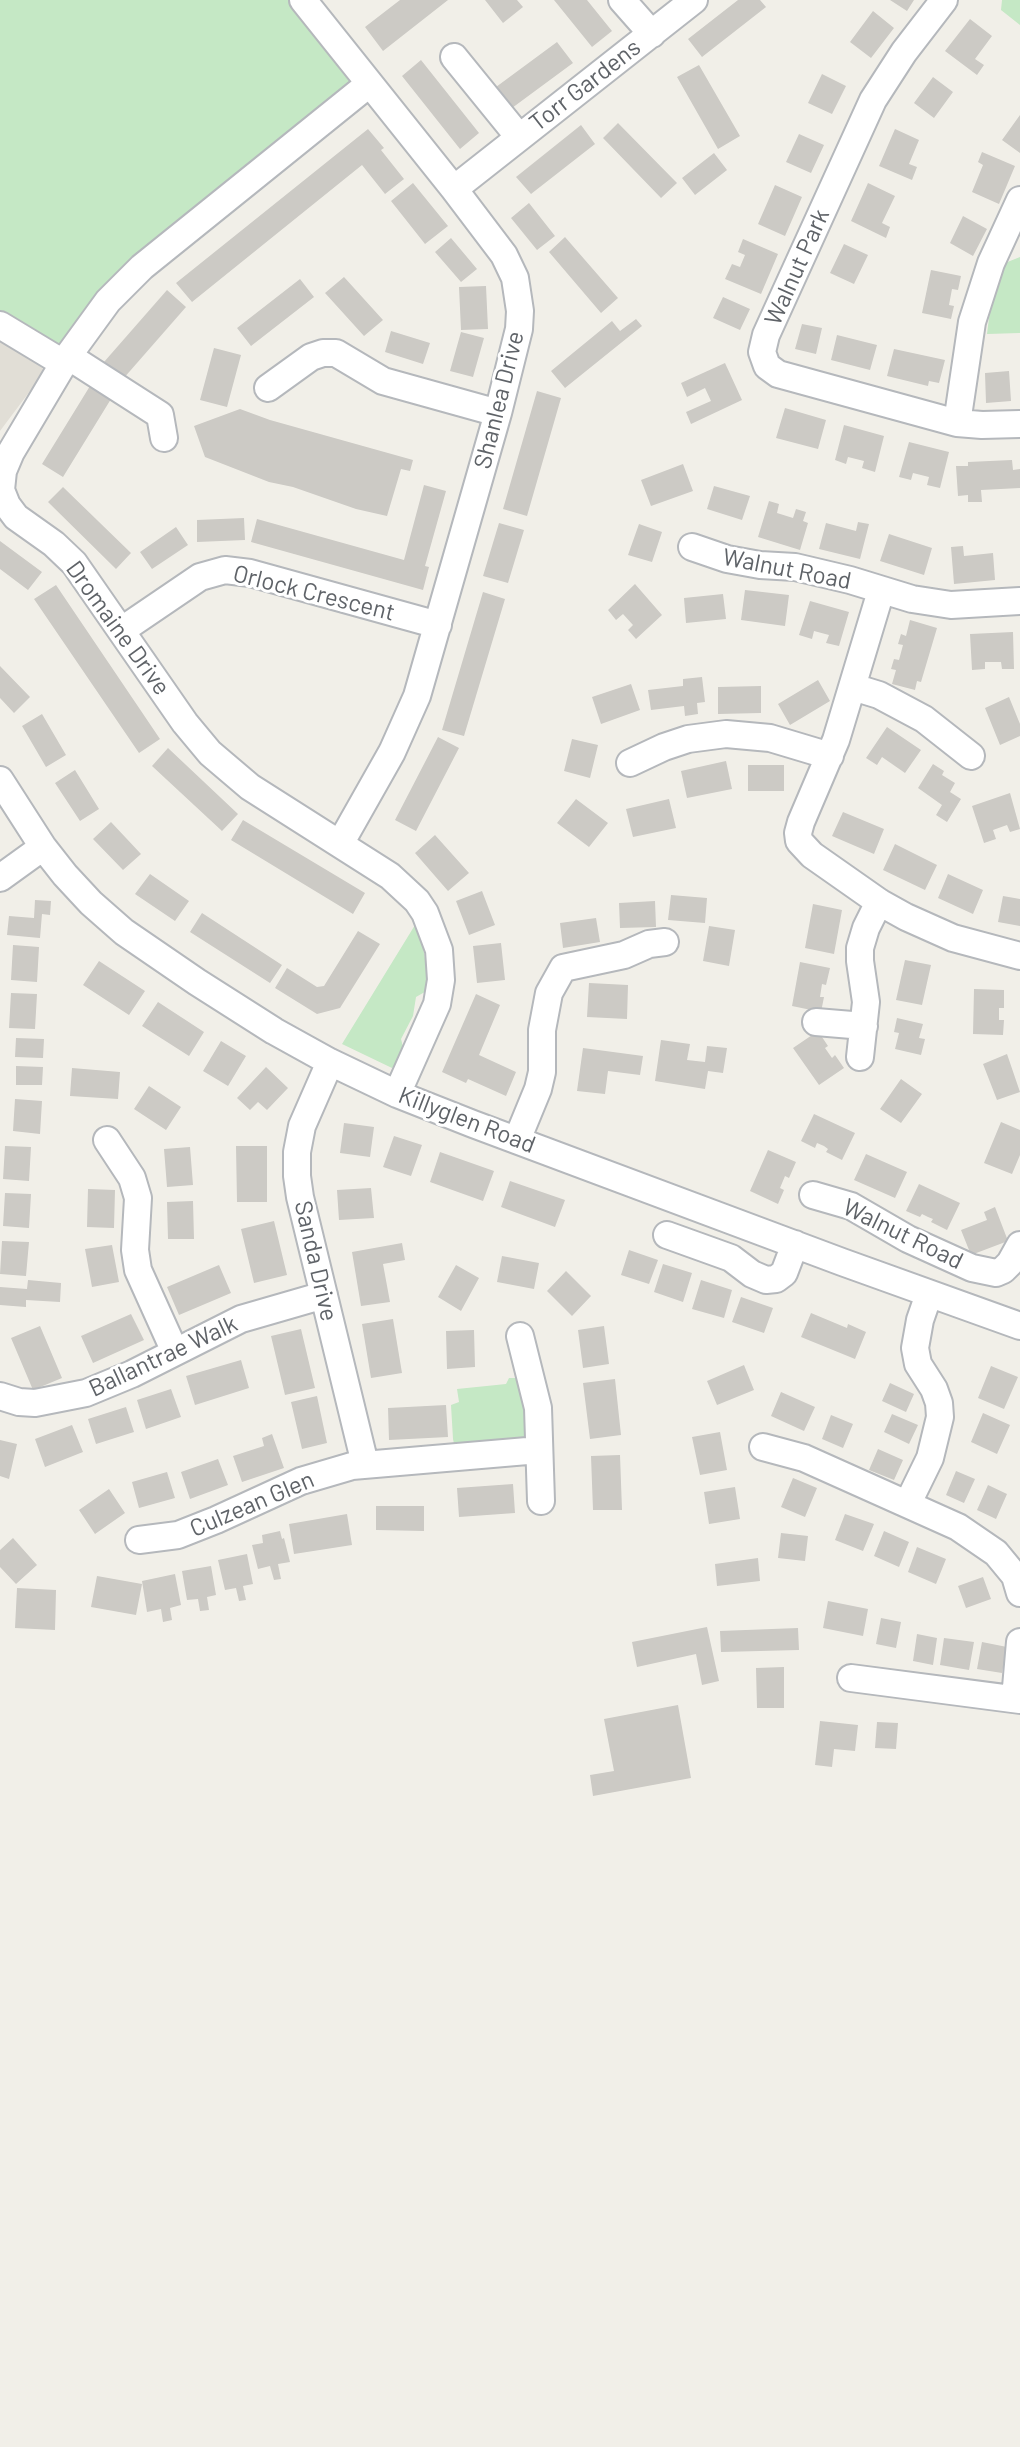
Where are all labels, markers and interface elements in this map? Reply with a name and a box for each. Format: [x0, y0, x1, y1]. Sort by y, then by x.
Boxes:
street label: Torr Gardens [524, 33, 646, 137]
street label: Walnut Park [759, 204, 835, 330]
street label: Shanlea Drive [468, 328, 530, 472]
street label: Walnut Road [720, 542, 854, 596]
street label: Dromaine Drive [60, 555, 176, 701]
street label: Orlock Crescent [230, 559, 398, 627]
street label: Killyglen Road [394, 1081, 540, 1159]
street label: Walnut Road [838, 1193, 968, 1275]
street label: Sanda Drive [288, 1198, 344, 1324]
street label: Ballantrae Walk [84, 1309, 242, 1403]
street label: Culzean Glen [185, 1465, 319, 1543]

